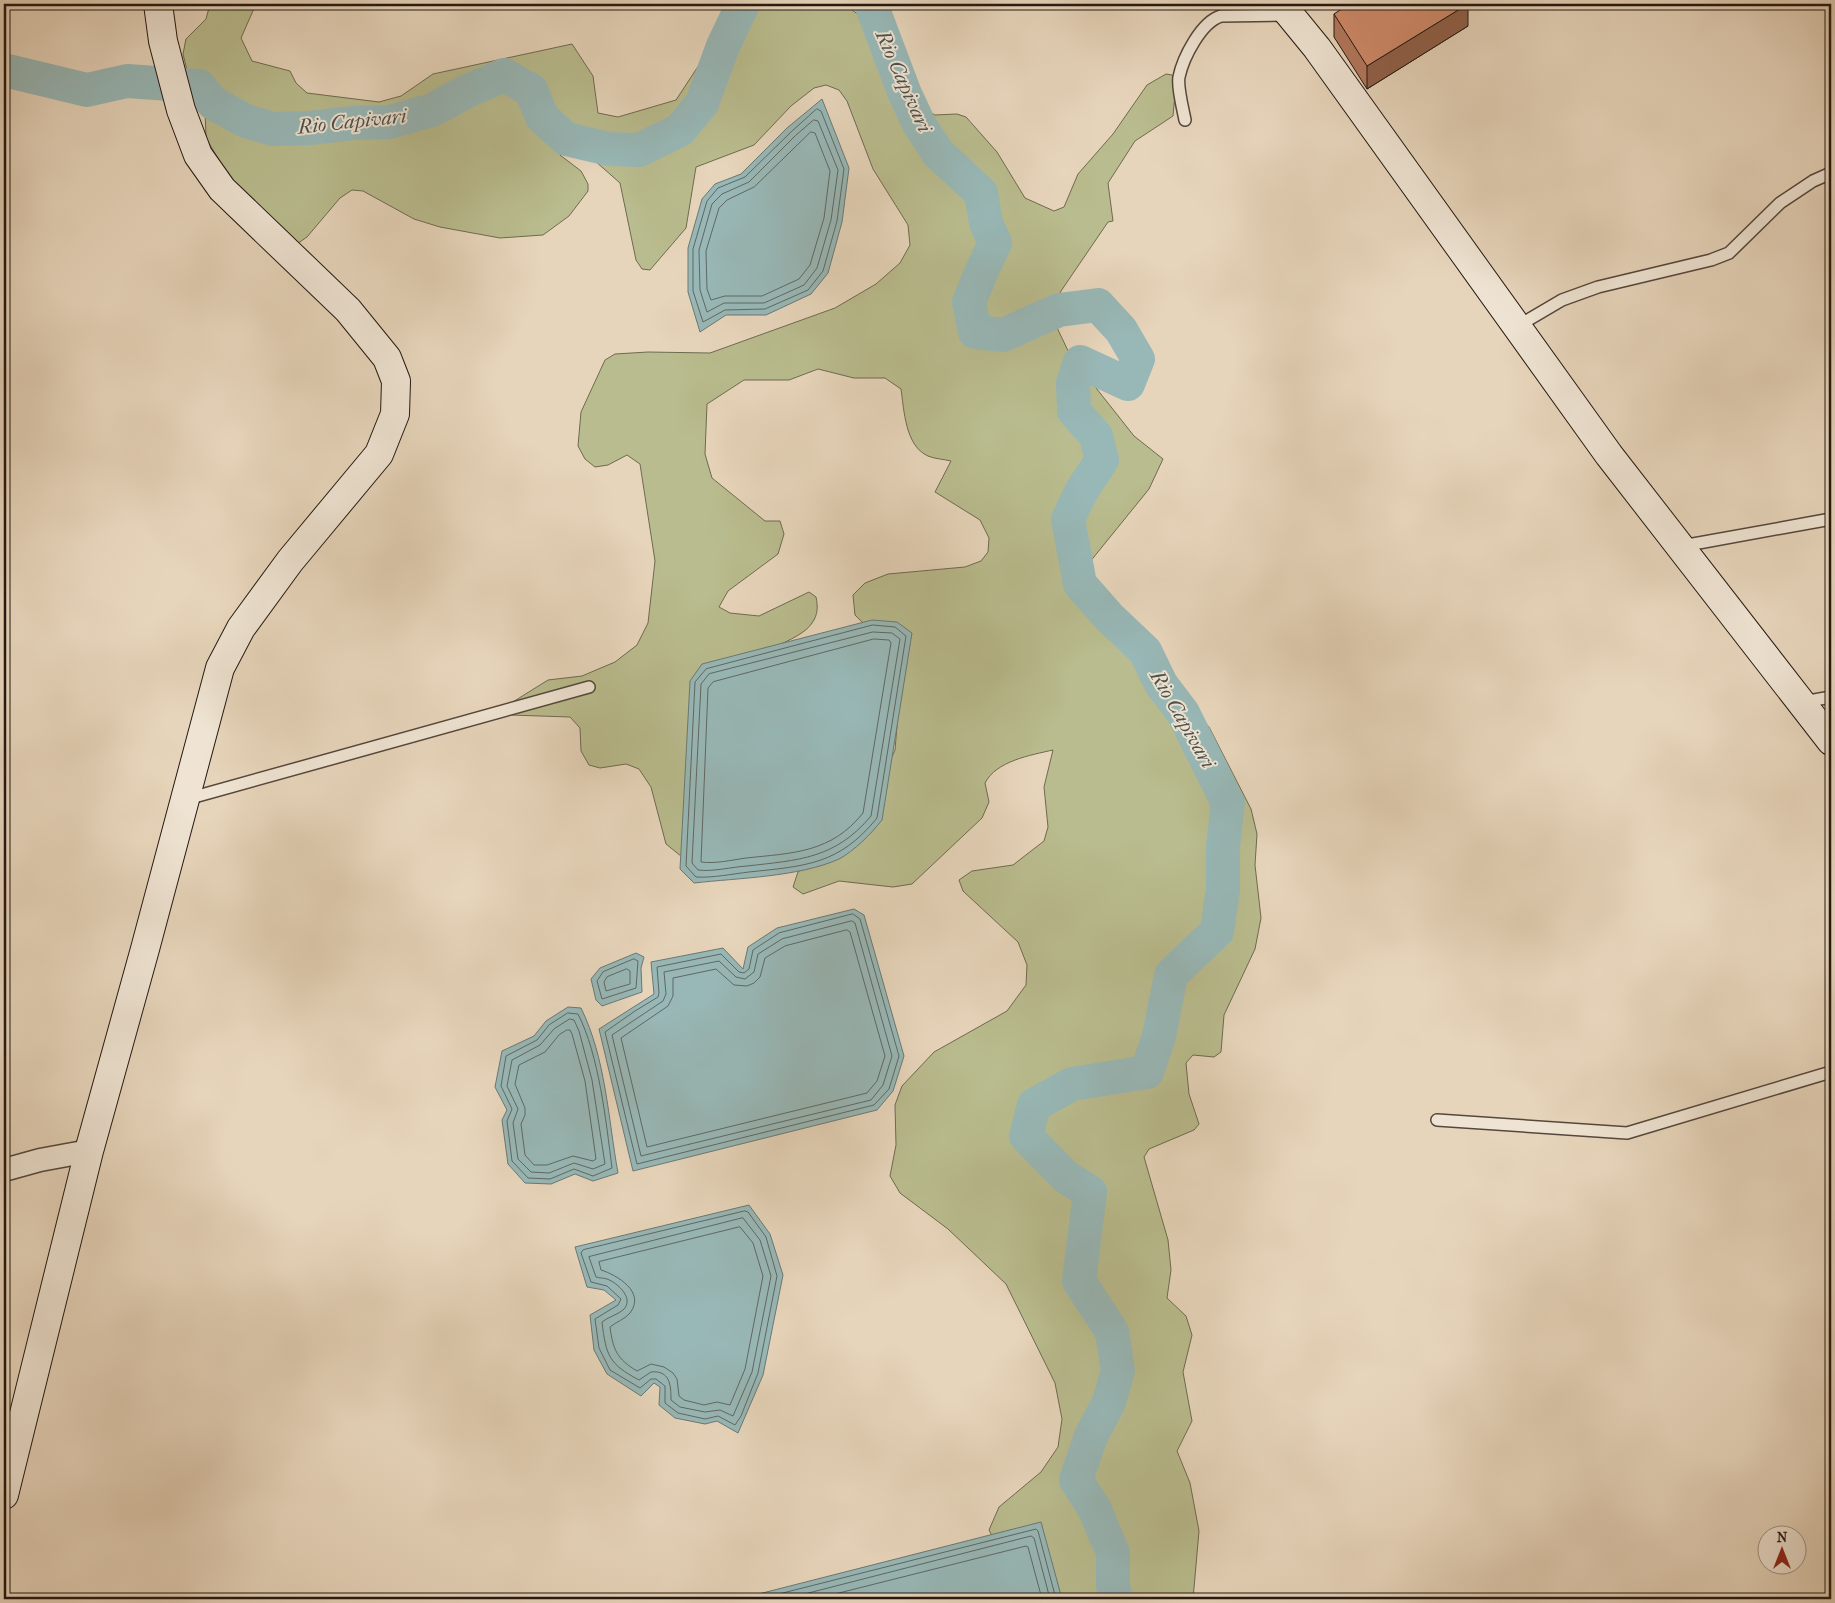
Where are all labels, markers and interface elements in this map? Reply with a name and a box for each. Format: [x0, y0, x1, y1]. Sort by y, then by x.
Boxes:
water label: Rio Capivari [870, 25, 937, 137]
water label: Rio Capivari [295, 104, 409, 139]
water label: Rio Capivari [1144, 665, 1220, 773]
north arrow [1758, 1526, 1808, 1576]
text: N [1777, 1529, 1788, 1546]

